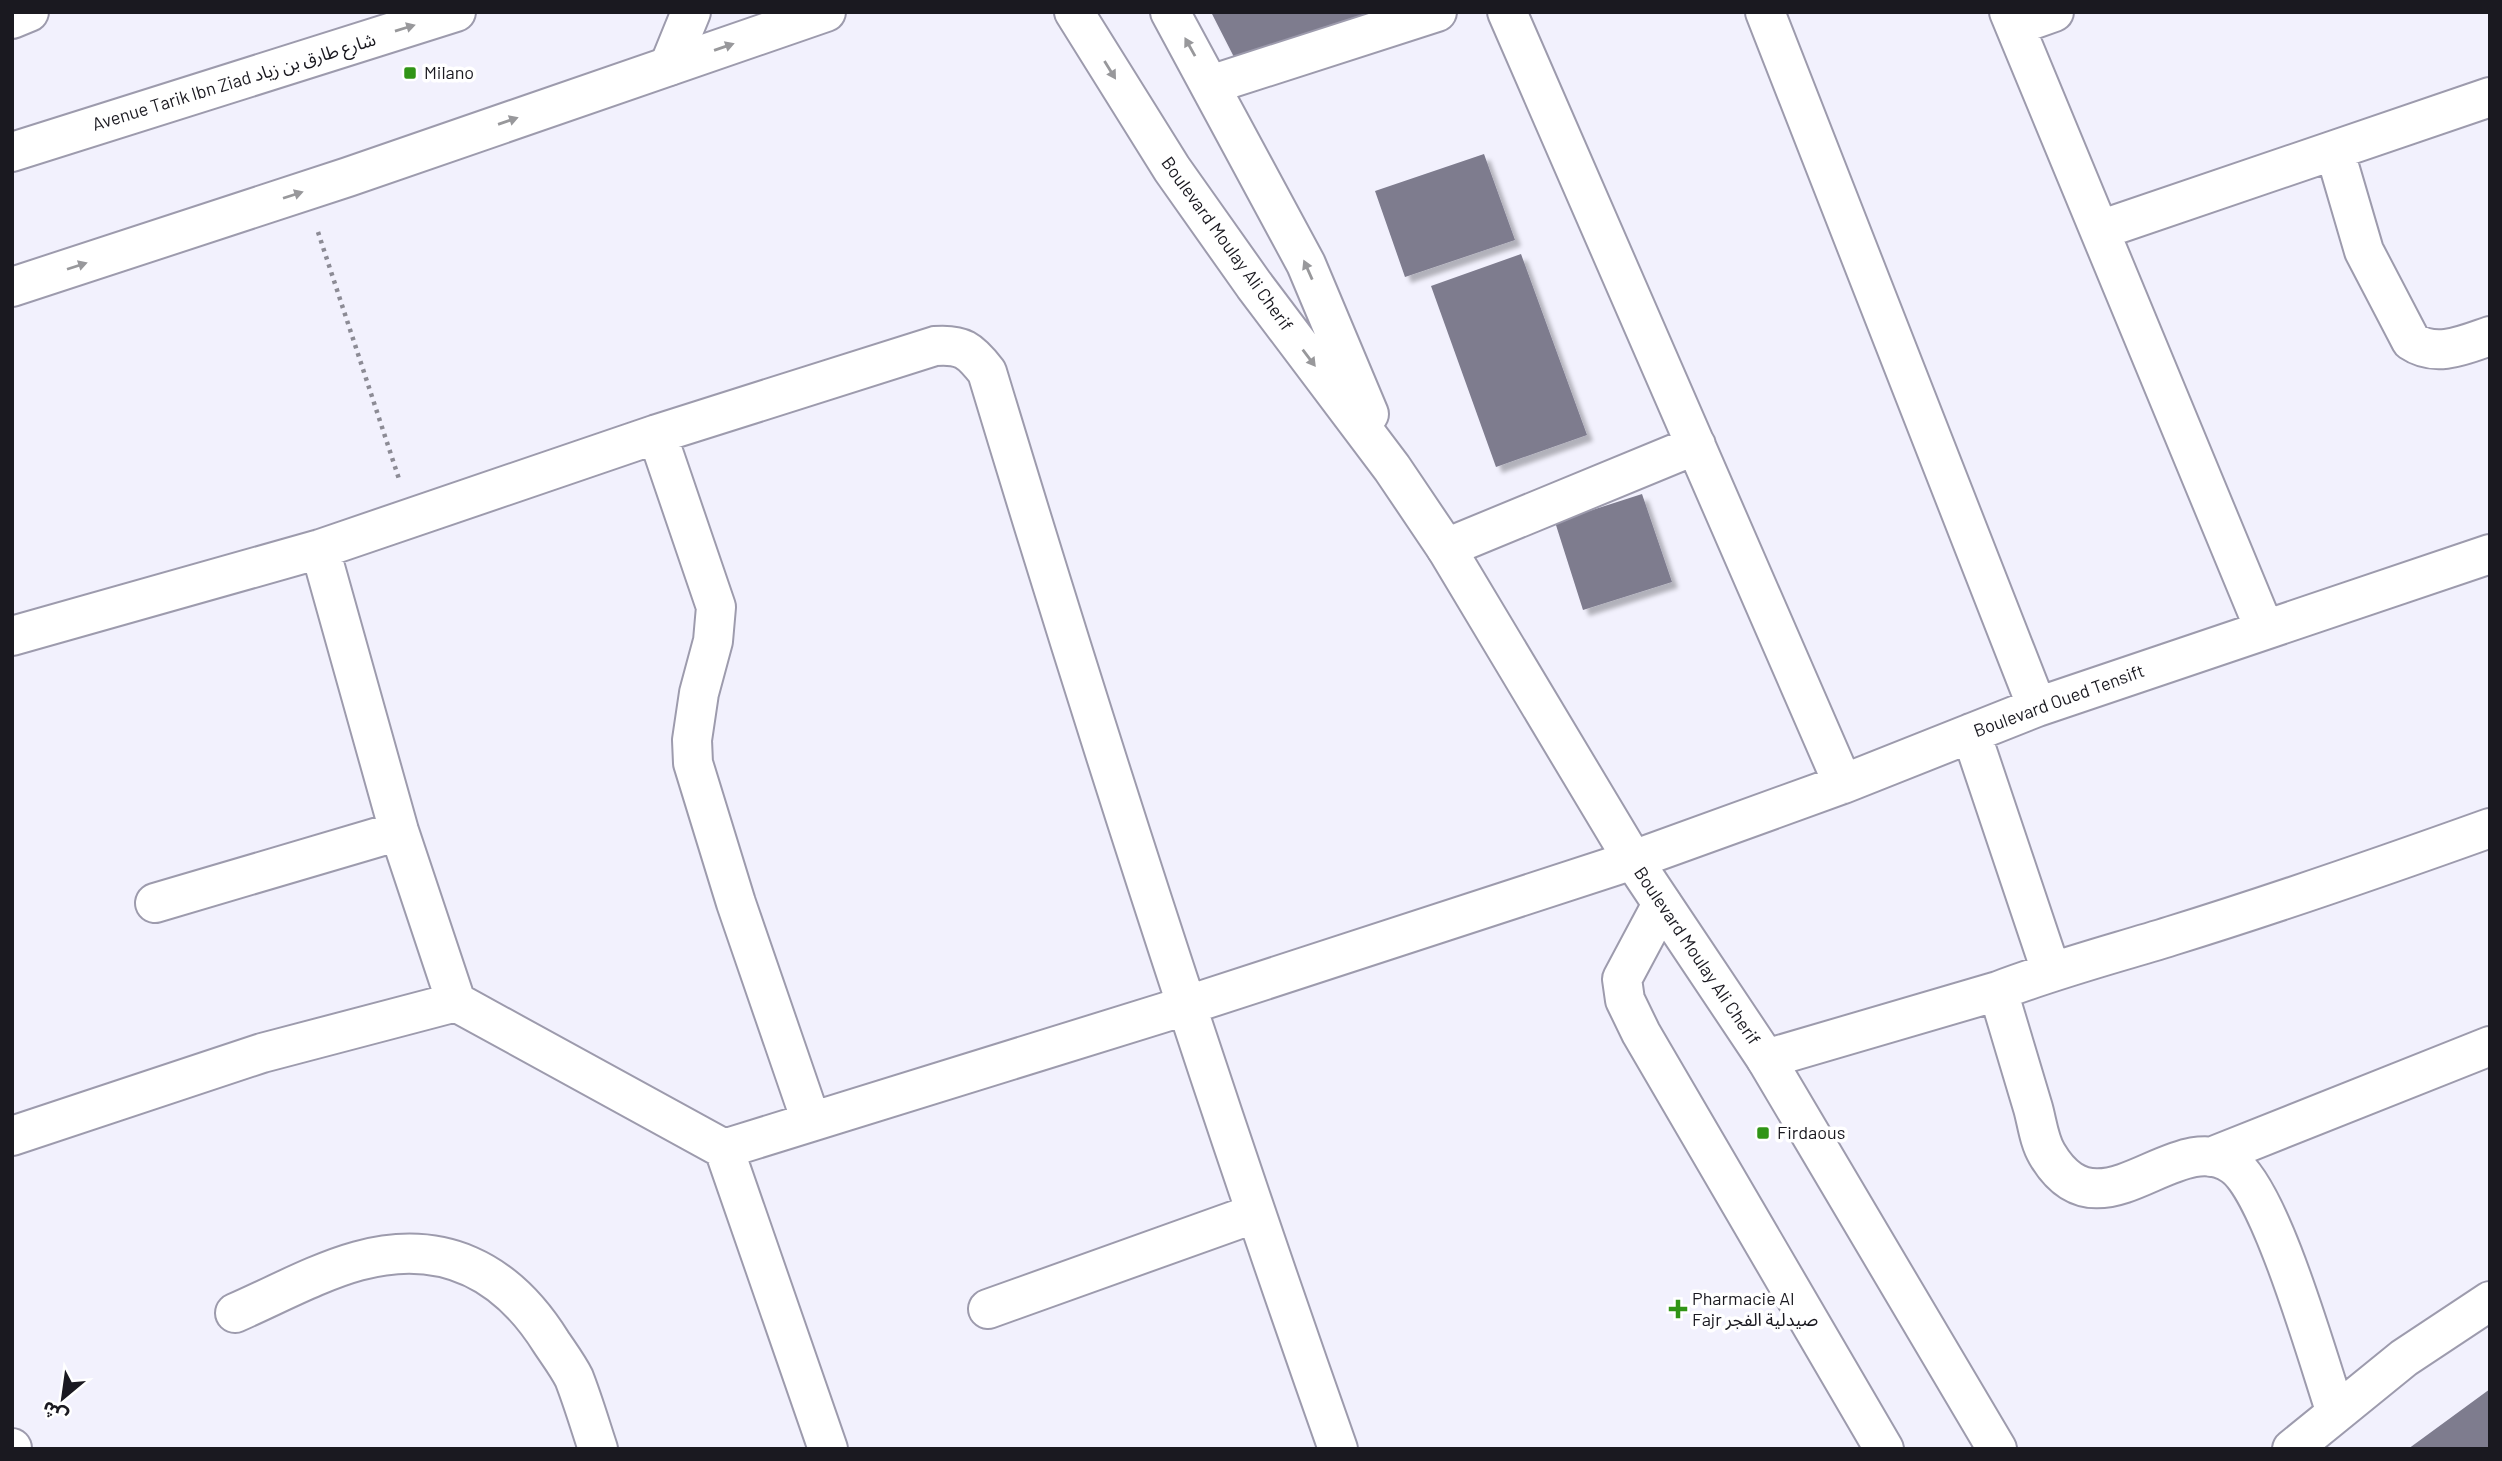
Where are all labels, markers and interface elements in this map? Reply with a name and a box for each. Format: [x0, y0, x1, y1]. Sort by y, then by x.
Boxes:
one-way arrow [394, 23, 415, 33]
street label: Avenue Tarik Ibn Ziad شارع طارق بن زياد [89, 27, 379, 139]
one-way arrow [1184, 37, 1196, 57]
one-way arrow [713, 41, 734, 52]
one-way arrow [1104, 60, 1117, 80]
place label: Milano [424, 61, 474, 83]
marker: Milano [402, 65, 418, 81]
one-way arrow [498, 115, 519, 126]
street label: Boulevard Moulay Ali Cherif [1157, 152, 1298, 335]
one-way arrow [283, 189, 304, 199]
one-way arrow [1302, 259, 1313, 280]
one-way arrow [67, 260, 88, 271]
one-way arrow [1302, 348, 1316, 367]
street label: Boulevard Oued Tensift [1970, 659, 2147, 741]
street label: Boulevard Moulay Ali Cherif [1630, 862, 1766, 1049]
place label: Firdaous [1777, 1121, 1845, 1143]
marker: Firdaous [1755, 1125, 1771, 1141]
place label: Pharmacie Al Fajr صيدلية الفجر [1692, 1287, 1818, 1331]
marker: Pharmacie Al Fajr صيدلية الفجر [1670, 1301, 1686, 1317]
north arrow [28, 1363, 98, 1433]
text: ش [38, 1397, 71, 1430]

